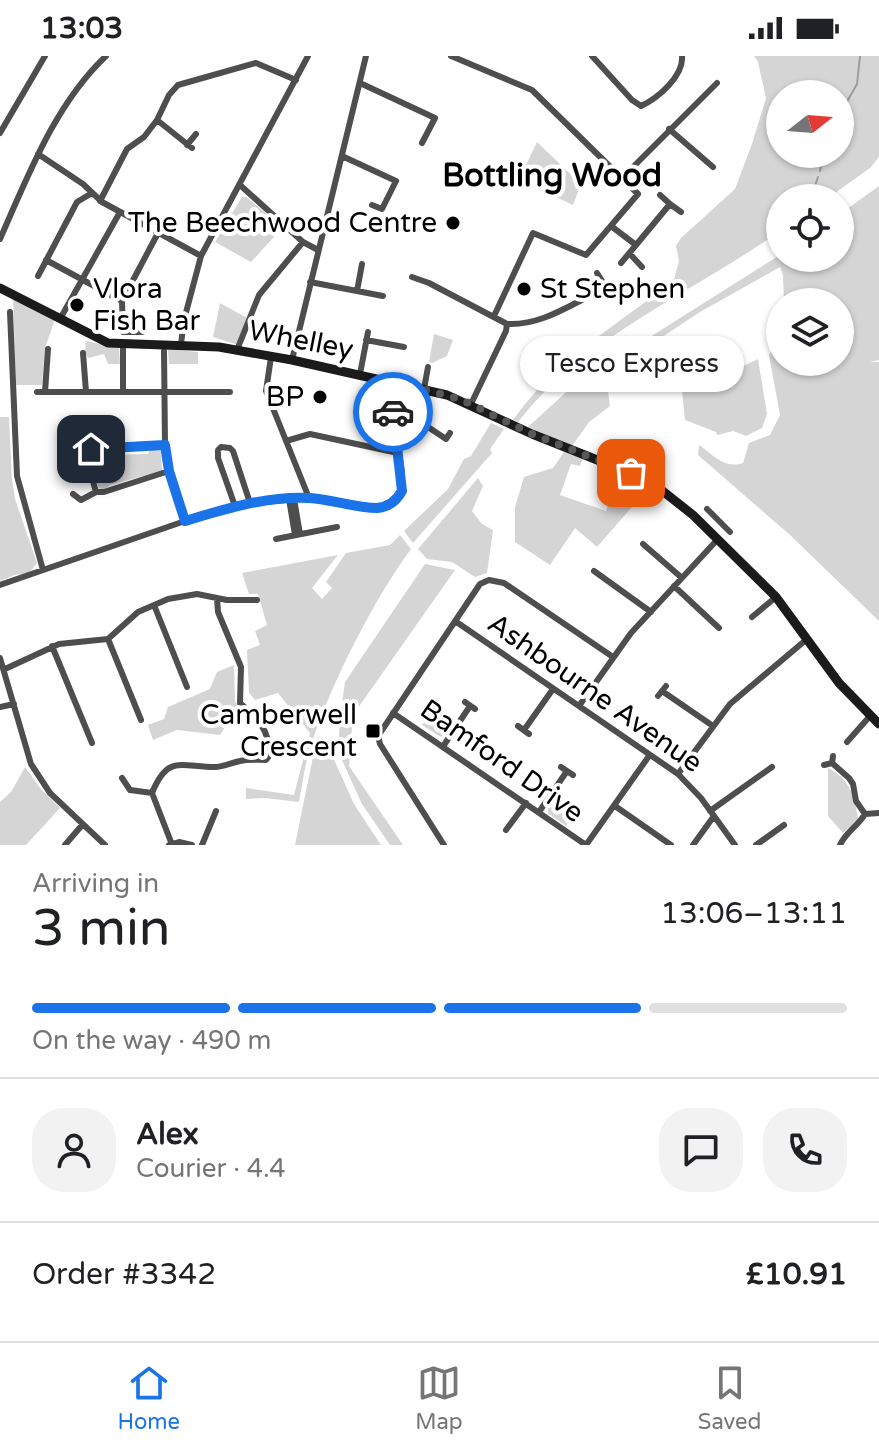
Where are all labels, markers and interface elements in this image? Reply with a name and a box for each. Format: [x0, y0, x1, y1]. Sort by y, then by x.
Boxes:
text: 13:03 [40, 10, 123, 47]
north arrow [766, 80, 854, 168]
map controls [766, 80, 854, 376]
district label: Bottling Wood [442, 157, 662, 195]
button: locate [766, 184, 854, 272]
place label: The Beechwood Centre [128, 206, 437, 240]
marker: The Beechwood Centre [444, 214, 462, 232]
place label: Vlora Fish Bar [93, 272, 201, 338]
place label: St Stephen [540, 272, 685, 306]
marker: St Stephen [515, 280, 533, 298]
button: layers [766, 288, 854, 376]
marker: Vlora Fish Bar [68, 296, 86, 314]
street label: Whelley [246, 313, 356, 367]
callout: Tesco Express [519, 337, 743, 393]
text: Tesco Express [545, 348, 719, 379]
courier [353, 372, 433, 452]
place label: BP [266, 380, 304, 414]
marker: BP [311, 388, 329, 406]
icon: car [371, 390, 415, 434]
pin [57, 415, 125, 483]
icon: home [69, 427, 113, 471]
pin [597, 439, 665, 507]
icon: bag [609, 451, 653, 495]
street label: Ashbourne Avenue [481, 606, 709, 780]
street label: Bamford Drive [414, 692, 590, 830]
place label: Camberwell Crescent [200, 698, 357, 764]
marker: Camberwell Crescent [364, 722, 382, 740]
text: Arriving in [32, 868, 159, 899]
text: 13:06–13:11 [660, 895, 847, 932]
text: 3 min [32, 897, 171, 960]
text: On the way · 490 m [32, 1025, 271, 1056]
button: person [32, 1108, 116, 1192]
button: chat [659, 1108, 743, 1192]
button: phone [763, 1108, 847, 1192]
text: Alex [136, 1116, 199, 1153]
text: Courier · 4.4 [136, 1153, 286, 1184]
text: Order #3342 [32, 1256, 216, 1293]
text: £10.91 [746, 1256, 847, 1293]
tab: Home [118, 1361, 180, 1435]
tab: Map [415, 1361, 463, 1435]
tab: Saved [698, 1361, 761, 1435]

